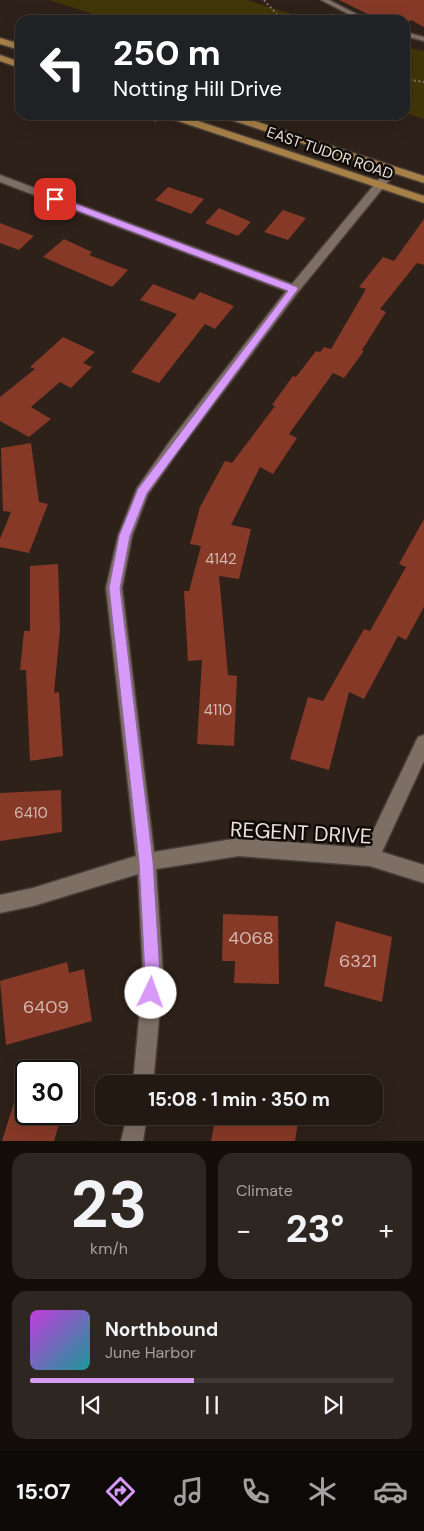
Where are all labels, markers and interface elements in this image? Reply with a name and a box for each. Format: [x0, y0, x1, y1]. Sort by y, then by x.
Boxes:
text: 250 m [113, 30, 221, 76]
icon: left [30, 35, 95, 100]
text: Notting Hill Drive [113, 74, 282, 103]
street label: EAST TUDOR ROAD [264, 122, 396, 184]
pin [34, 178, 76, 220]
icon: arrive [41, 185, 69, 213]
house number: 4142 [205, 549, 237, 569]
house number: 4110 [204, 700, 232, 720]
house number: 6410 [14, 803, 48, 823]
street label: REGENT DRIVE [229, 815, 373, 851]
house number: 4068 [228, 926, 274, 950]
house number: 6321 [339, 949, 377, 973]
position arrow [124, 966, 176, 1018]
house number: 6409 [23, 995, 69, 1019]
speed limit sign: 30 [15, 1060, 80, 1125]
text: 15:08 · 1 min · 350 m [148, 1087, 330, 1112]
text: 23 [71, 1163, 147, 1247]
text: Climate [236, 1180, 293, 1201]
text: 23° [286, 1204, 344, 1254]
text: − [236, 1212, 251, 1249]
text: + [379, 1212, 394, 1249]
text: km/h [90, 1238, 128, 1259]
text: Northbound [105, 1317, 218, 1342]
text: June Harbor [105, 1342, 196, 1363]
icon: previous [77, 1391, 105, 1419]
icon: pause [198, 1391, 226, 1419]
icon: next [319, 1391, 347, 1419]
icon: directions [103, 1474, 138, 1509]
icon: music [171, 1474, 206, 1509]
icon: phone [238, 1474, 273, 1509]
icon: climate [305, 1474, 340, 1509]
icon: car [373, 1474, 408, 1509]
text: 15:07 [16, 1477, 71, 1506]

